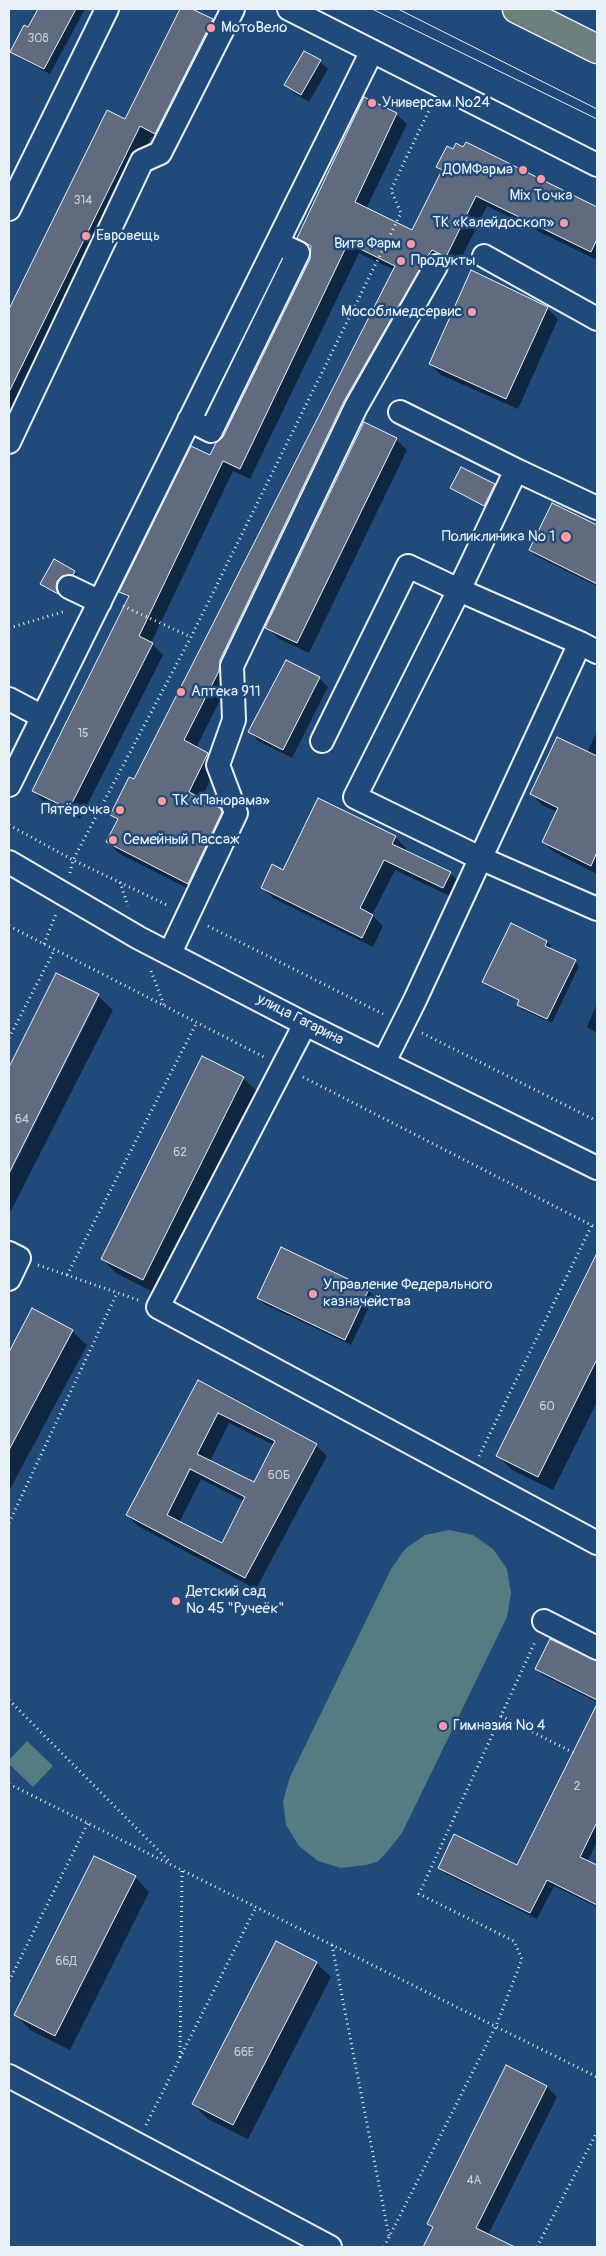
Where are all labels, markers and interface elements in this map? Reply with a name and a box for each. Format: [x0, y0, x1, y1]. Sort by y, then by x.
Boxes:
place label: МотоВело [221, 19, 287, 37]
marker: МотоВело [205, 22, 217, 34]
house number: 308 [28, 32, 48, 46]
place label: Универсам №24 [382, 94, 490, 112]
marker: Универсам №24 [366, 97, 378, 109]
place label: ДОМФарма [443, 161, 513, 179]
marker: ДОМФарма [517, 164, 529, 176]
marker: Mix Точка [535, 173, 547, 185]
place label: Mix Точка [510, 187, 572, 205]
house number: 314 [74, 194, 92, 208]
place label: ТК «Калейдоскоп» [433, 214, 554, 232]
marker: ТК «Калейдоскоп» [558, 217, 570, 229]
place label: Евровещь [96, 227, 160, 245]
marker: Евровещь [80, 230, 92, 242]
place label: Вита Фарм [334, 235, 401, 253]
marker: Вита Фарм [405, 238, 417, 250]
place label: Продукты [411, 252, 475, 270]
marker: Продукты [395, 255, 407, 267]
place label: Мособлмедсервис [341, 303, 462, 321]
marker: Мособлмедсервис [466, 306, 478, 318]
place label: Поликлиника № 1 [442, 528, 555, 546]
marker: Поликлиника № 1 [559, 530, 573, 544]
place label: Аптека 911 [191, 683, 261, 701]
marker: Аптека 911 [175, 686, 187, 698]
house number: 15 [77, 727, 89, 741]
place label: ТК «Панорама» [172, 792, 270, 810]
marker: ТК «Панорама» [156, 795, 168, 807]
place label: Пятёрочка [41, 801, 110, 819]
marker: Пятёрочка [114, 804, 126, 816]
place label: Семейный Пассаж [123, 831, 240, 849]
marker: Семейный Пассаж [107, 834, 119, 846]
street label: улица Гагарина [254, 990, 346, 1050]
house number: 64 [15, 1113, 29, 1127]
house number: 62 [173, 1146, 187, 1160]
place label: Управление Федерального казначейства [323, 1276, 493, 1311]
marker: Управление Федерального казначейства [307, 1288, 319, 1300]
house number: 60 [539, 1400, 555, 1414]
house number: 60Б [268, 1469, 290, 1483]
place label: Детский сад № 45 "Ручеёк" [186, 1583, 284, 1618]
marker: Детский сад № 45 "Ручеёк" [170, 1595, 182, 1607]
place label: Гимназия № 4 [453, 1717, 546, 1735]
marker: Гимназия № 4 [437, 1720, 449, 1732]
house number: 2 [574, 1780, 580, 1794]
house number: 66Д [55, 1955, 77, 1969]
house number: 66Е [234, 2046, 254, 2060]
house number: 4А [467, 2174, 481, 2188]

